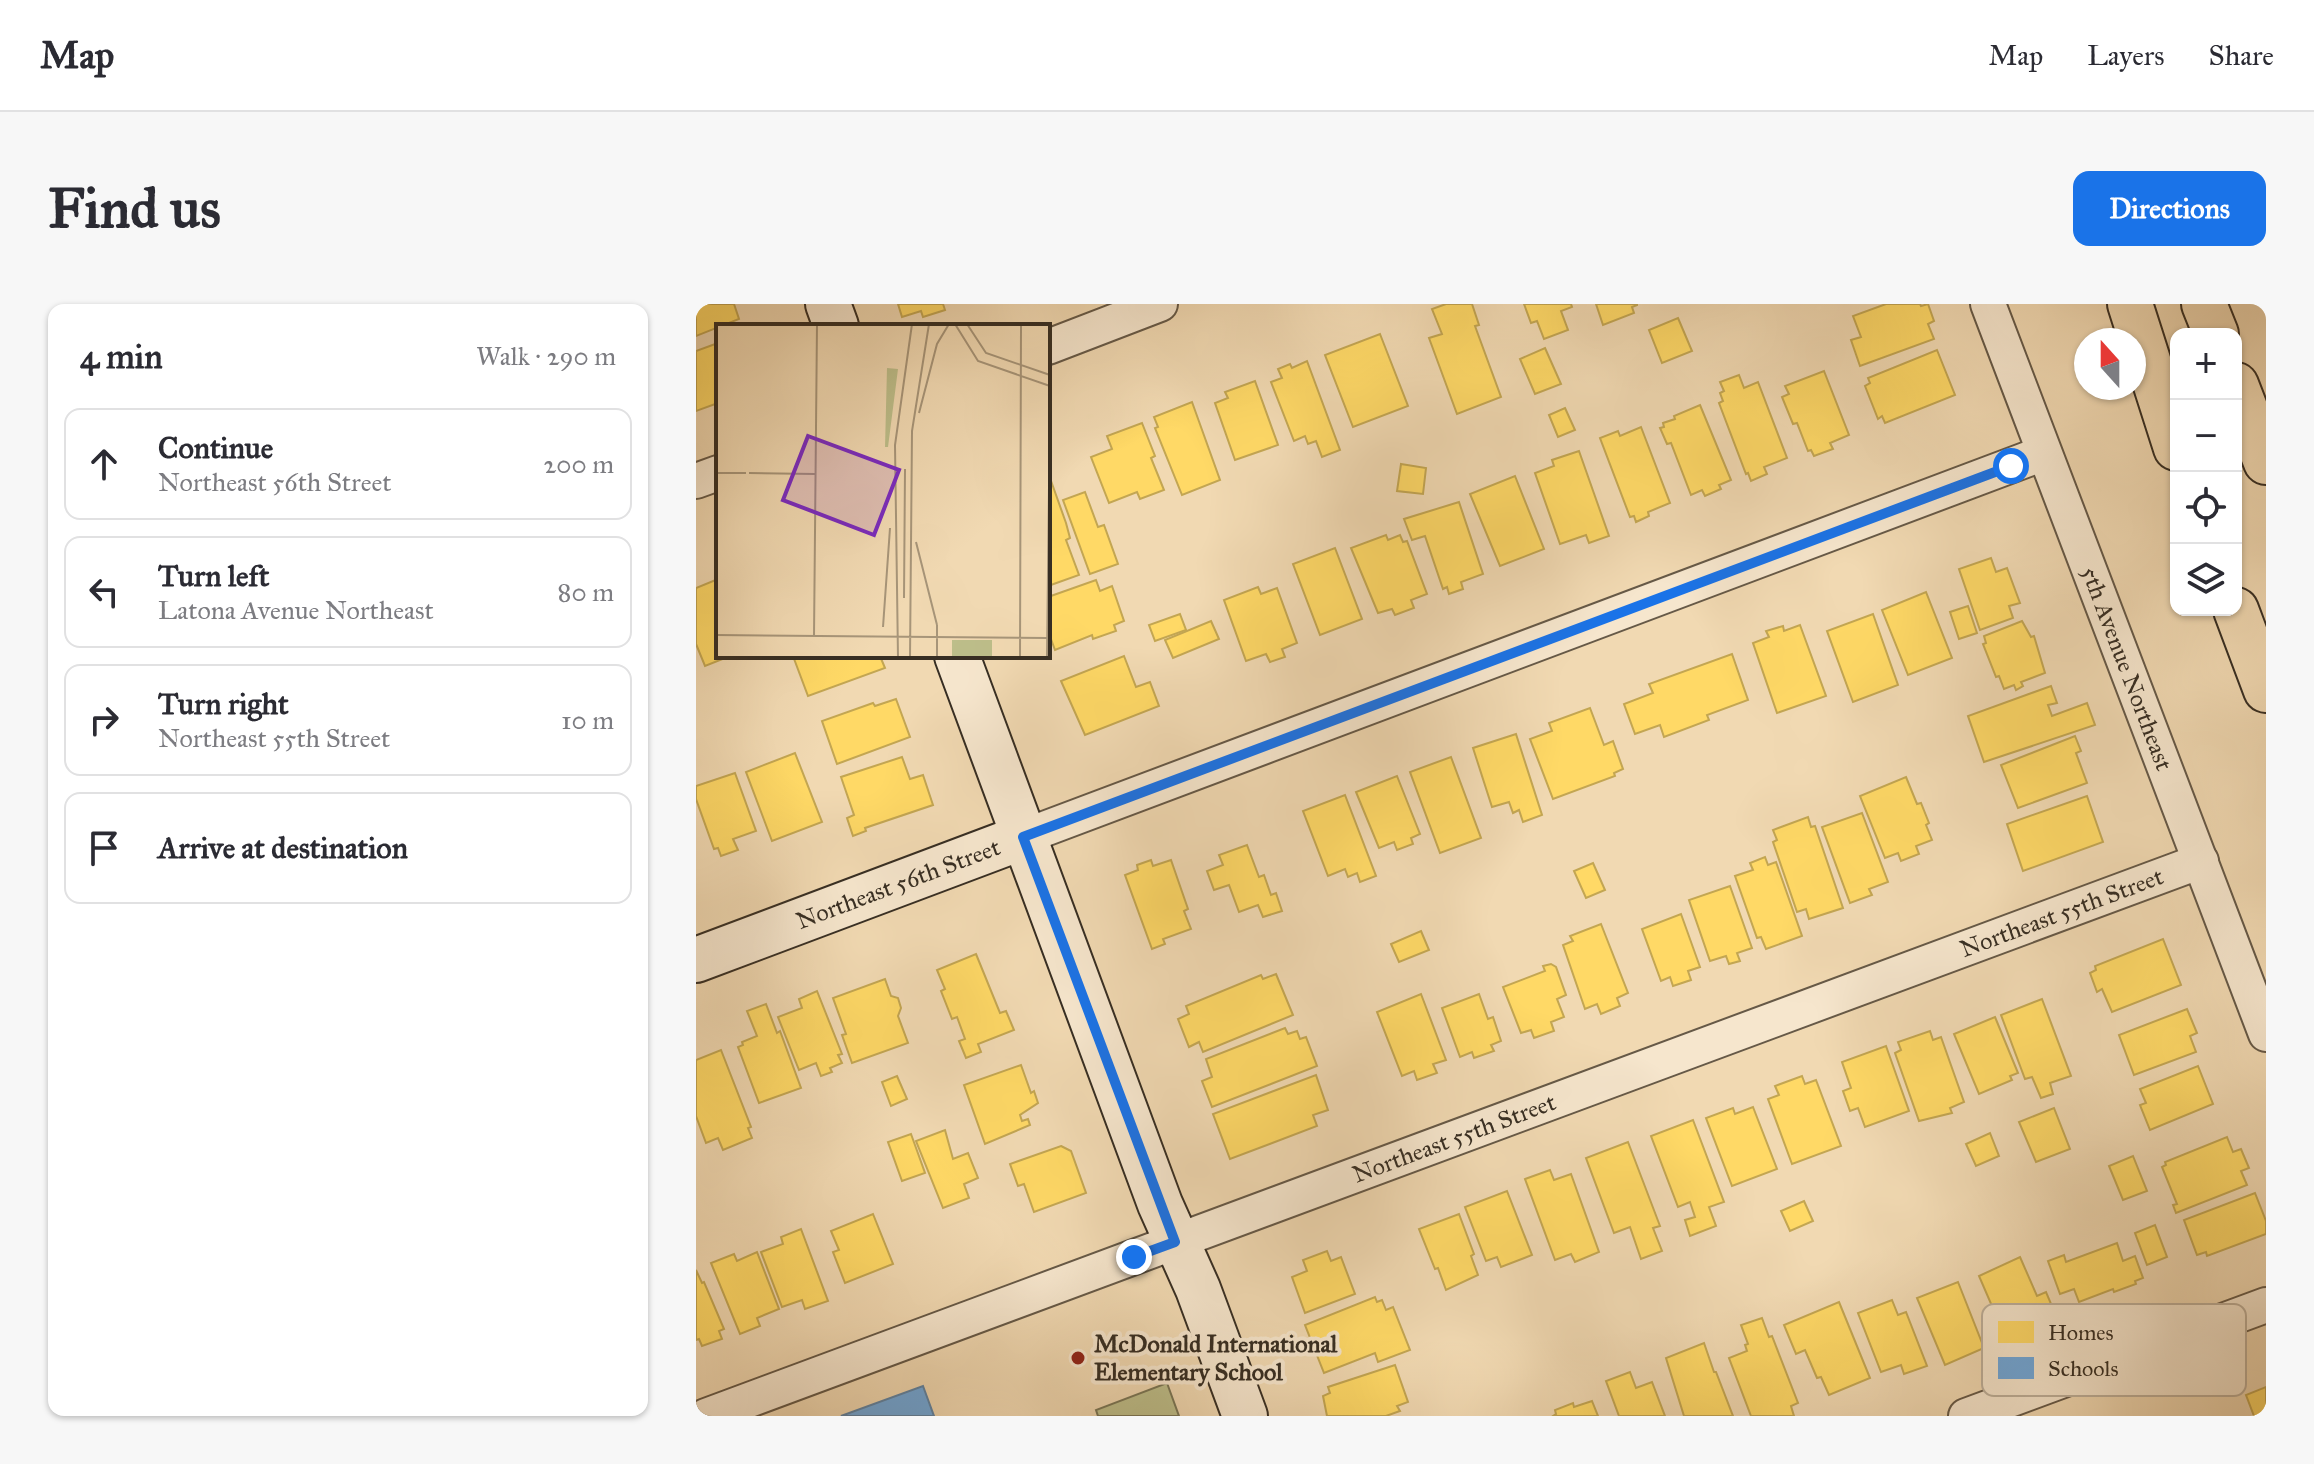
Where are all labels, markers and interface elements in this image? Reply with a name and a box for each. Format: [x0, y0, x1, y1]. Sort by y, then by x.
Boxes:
text: Map [40, 32, 114, 78]
text: Map [1988, 38, 2043, 73]
text: Layers [2087, 38, 2165, 73]
text: Share [2209, 38, 2274, 73]
button: Directions [2073, 171, 2266, 246]
text: Find us [48, 174, 221, 242]
inset map [716, 324, 1050, 658]
north arrow [2074, 328, 2146, 400]
map controls [2170, 328, 2242, 616]
button: + [2170, 328, 2242, 400]
text: 4 min [80, 336, 163, 377]
text: Walk · 290 m [476, 340, 616, 372]
button: − [2170, 400, 2242, 472]
text: Continue [158, 430, 273, 466]
icon: ahead [82, 442, 126, 486]
text: 200 m [543, 448, 614, 480]
route start [1993, 448, 2029, 484]
text: Northeast 56th Street [158, 466, 392, 498]
button: locate [2170, 472, 2242, 544]
button: layers [2170, 544, 2242, 616]
text: Turn left [158, 558, 269, 594]
street label: 5th Avenue Northeast [2074, 562, 2179, 775]
icon: left [82, 570, 126, 614]
text: 80 m [558, 576, 614, 608]
text: Latona Avenue Northeast [158, 594, 434, 626]
text: Turn right [158, 686, 289, 722]
icon: right [82, 698, 126, 742]
text: 10 m [561, 704, 614, 736]
text: Northeast 55th Street [158, 722, 390, 754]
icon: arrive [82, 826, 126, 870]
text: Arrive at destination [158, 830, 408, 866]
street label: Northeast 56th Street [792, 832, 1005, 936]
street label: Northeast 55th Street [1956, 861, 2168, 964]
street label: Northeast 55th Street [1348, 1087, 1560, 1190]
route end [1116, 1239, 1152, 1275]
legend [1982, 1304, 2246, 1396]
text: Homes [2048, 1319, 2114, 1346]
place label: McDonald International Elementary School [1094, 1329, 1338, 1387]
marker: McDonald International Elementary School [1069, 1349, 1087, 1367]
text: Schools [2048, 1355, 2118, 1382]

